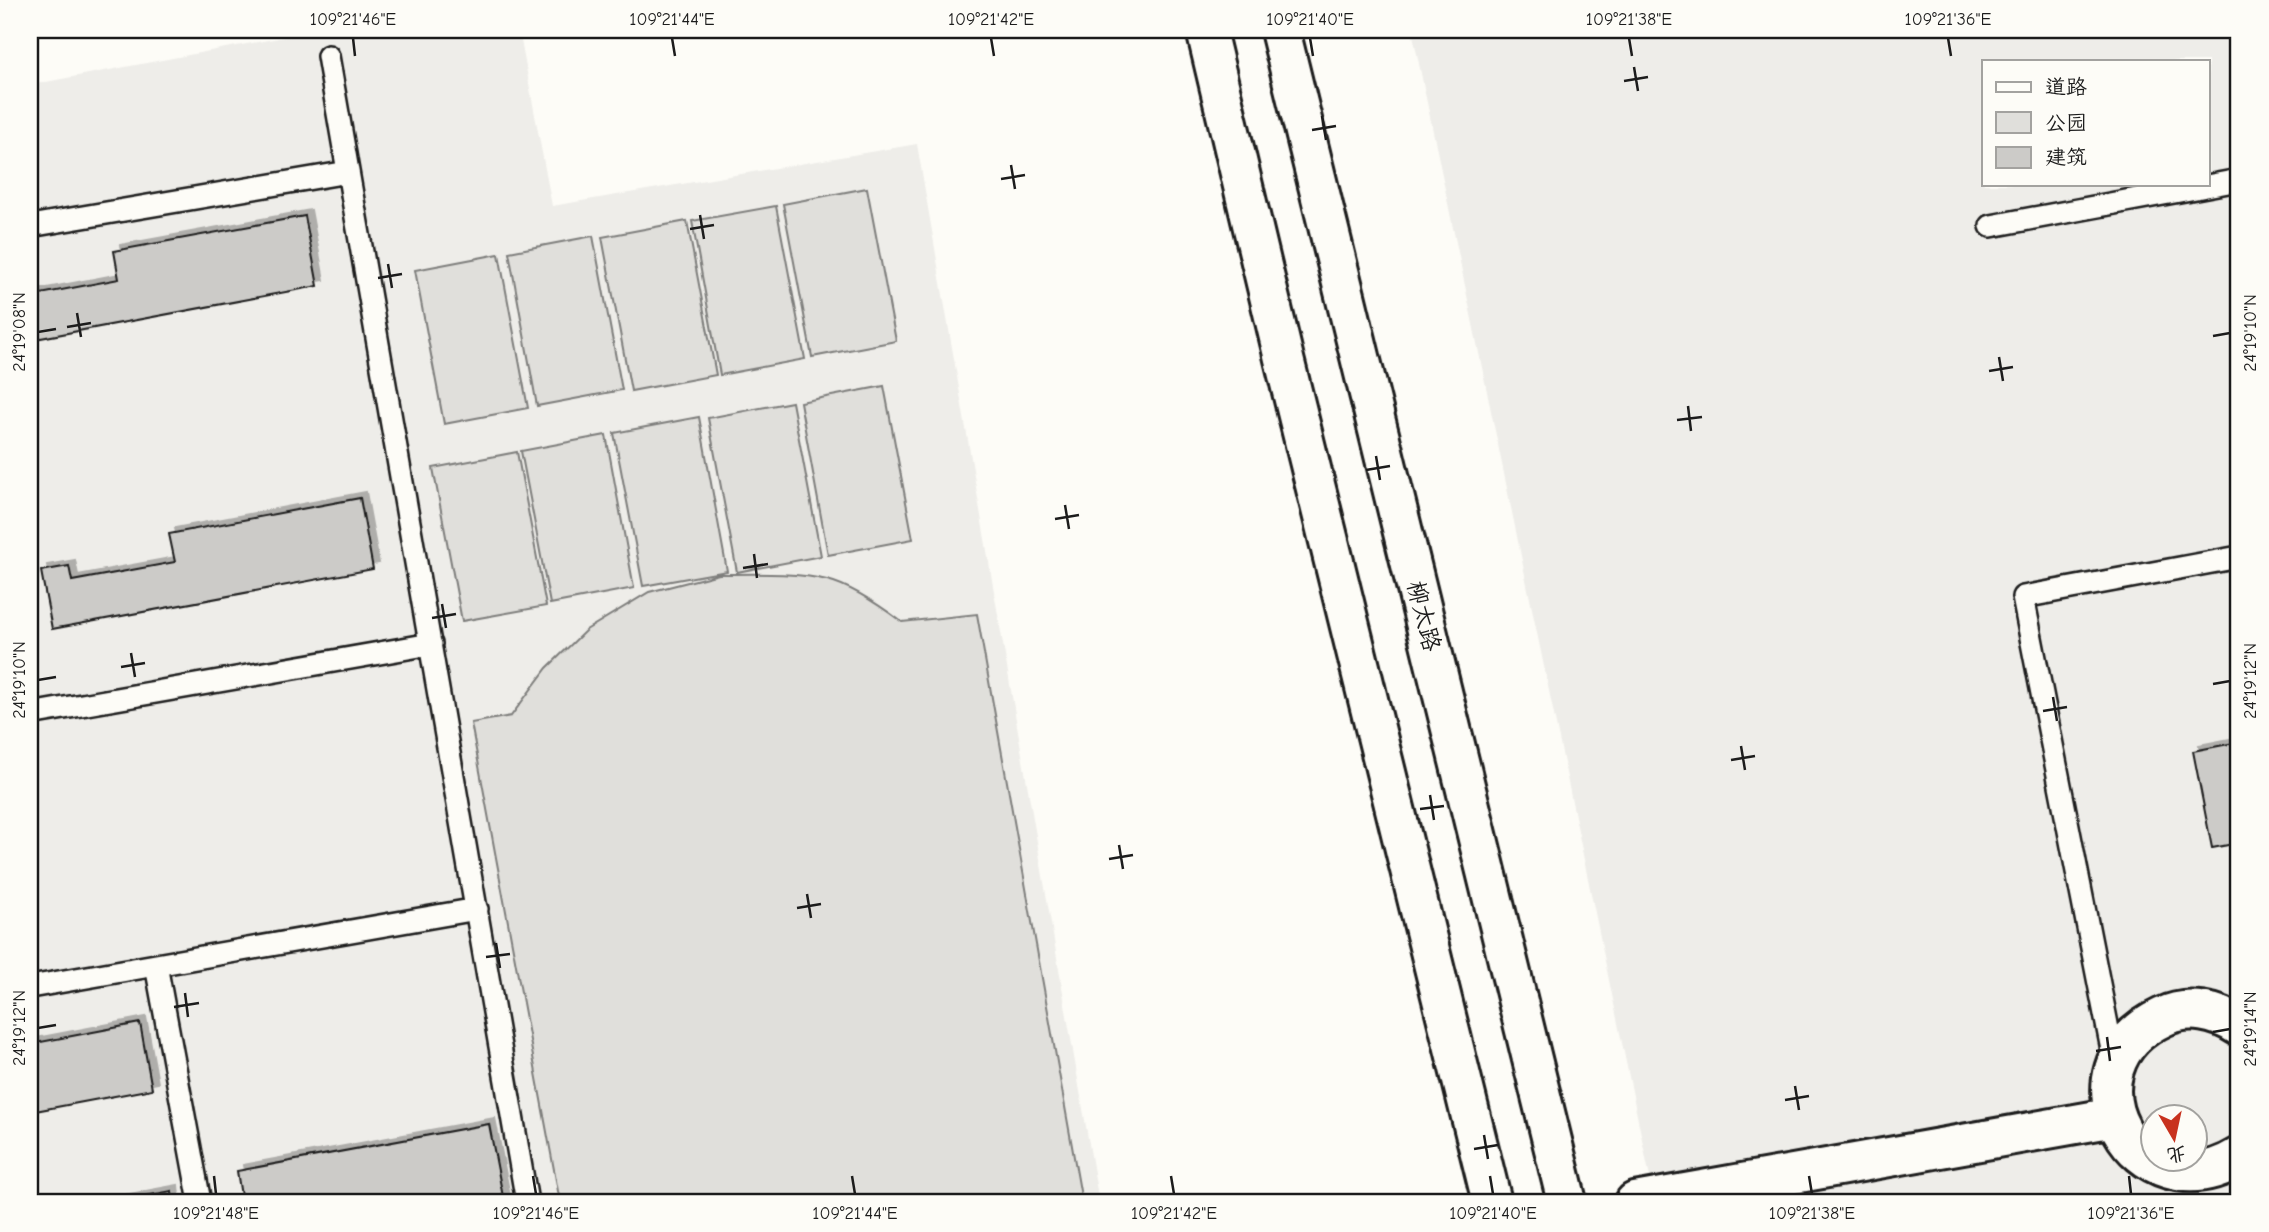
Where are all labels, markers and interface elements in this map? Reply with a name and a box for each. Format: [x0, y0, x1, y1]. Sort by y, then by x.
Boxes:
text: 109°21'46"E [310, 9, 396, 30]
text: 109°21'44"E [629, 9, 715, 30]
text: 109°21'42"E [948, 9, 1034, 30]
text: 109°21'40"E [1266, 9, 1354, 30]
text: 109°21'38"E [1586, 9, 1672, 30]
text: 109°21'36"E [1905, 9, 1992, 30]
legend [1982, 60, 2210, 186]
text: 道路 [2045, 75, 2087, 99]
text: 公园 [2045, 111, 2087, 135]
text: 建筑 [2045, 145, 2087, 169]
text: 24°19'08"N [9, 292, 30, 372]
text: 24°19'10"N [2240, 294, 2261, 372]
street label: 柳太路 [1402, 578, 1446, 654]
text: 24°19'10"N [9, 641, 30, 719]
text: 24°19'12"N [2240, 643, 2261, 719]
text: 24°19'12"N [9, 990, 30, 1066]
text: 24°19'14"N [2240, 991, 2261, 1067]
north arrow [2140, 1102, 2210, 1172]
text: 北 [2165, 1141, 2188, 1166]
text: 109°21'48"E [173, 1203, 259, 1224]
text: 109°21'46"E [493, 1203, 579, 1224]
text: 109°21'44"E [812, 1203, 898, 1224]
text: 109°21'42"E [1131, 1203, 1217, 1224]
text: 109°21'40"E [1449, 1203, 1537, 1224]
text: 109°21'38"E [1769, 1203, 1855, 1224]
text: 109°21'36"E [2088, 1203, 2175, 1224]

